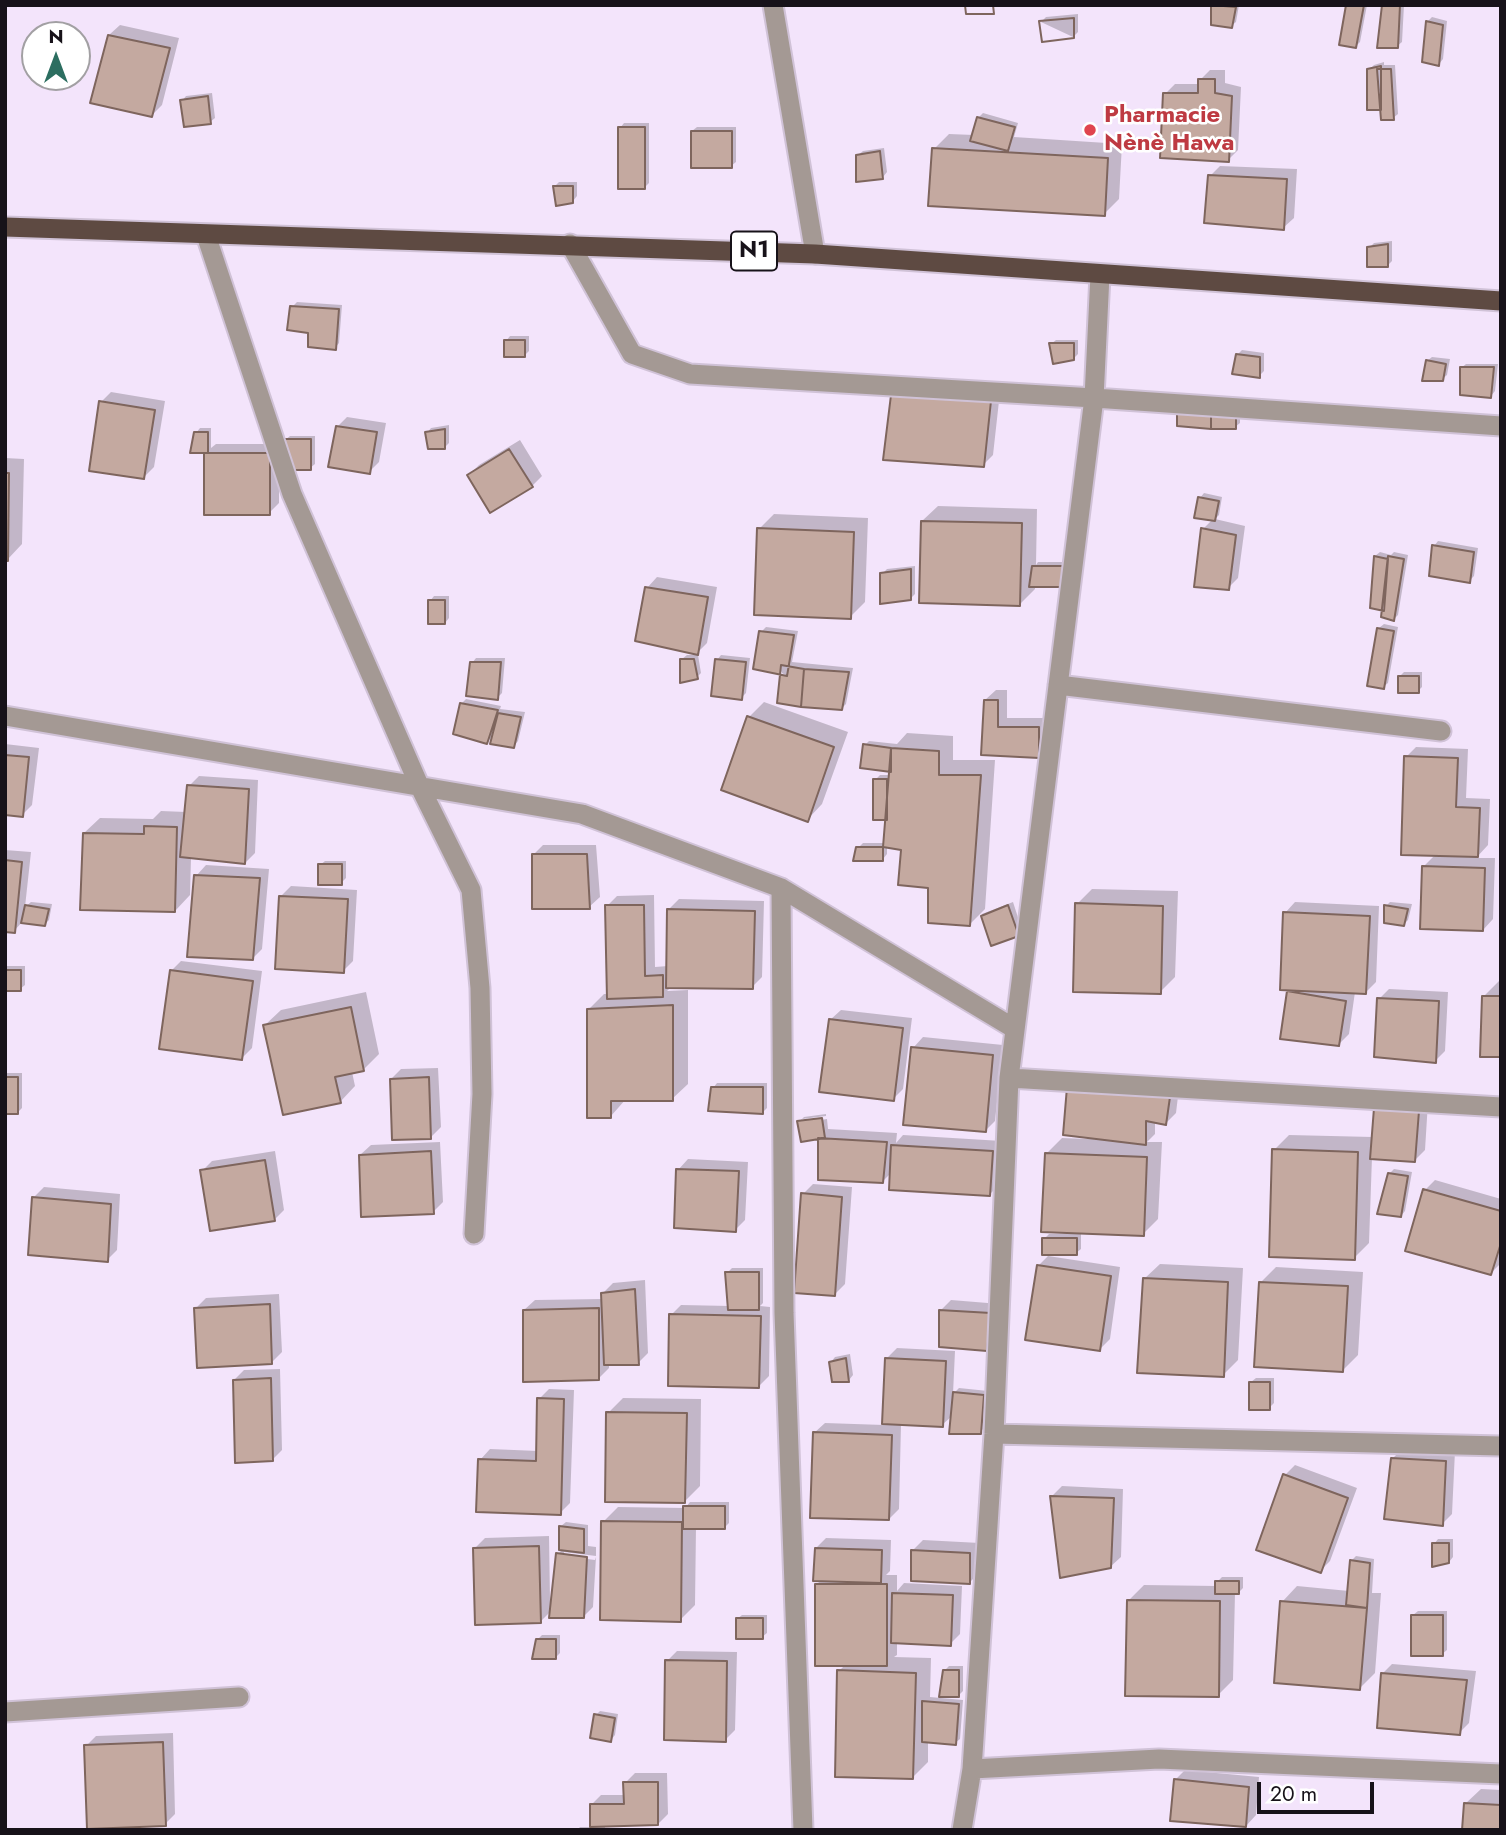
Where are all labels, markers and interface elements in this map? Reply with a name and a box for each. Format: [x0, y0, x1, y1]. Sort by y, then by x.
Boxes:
north arrow [21, 21, 91, 91]
text: N [48, 23, 64, 50]
place label: Pharmacie Nènè Hawa [1104, 102, 1234, 158]
marker: Pharmacie Nènè Hawa [1082, 122, 1098, 138]
road number: N1 [731, 232, 777, 270]
scale bar [1261, 1769, 1378, 1813]
text: 20 m [1270, 1779, 1317, 1809]

